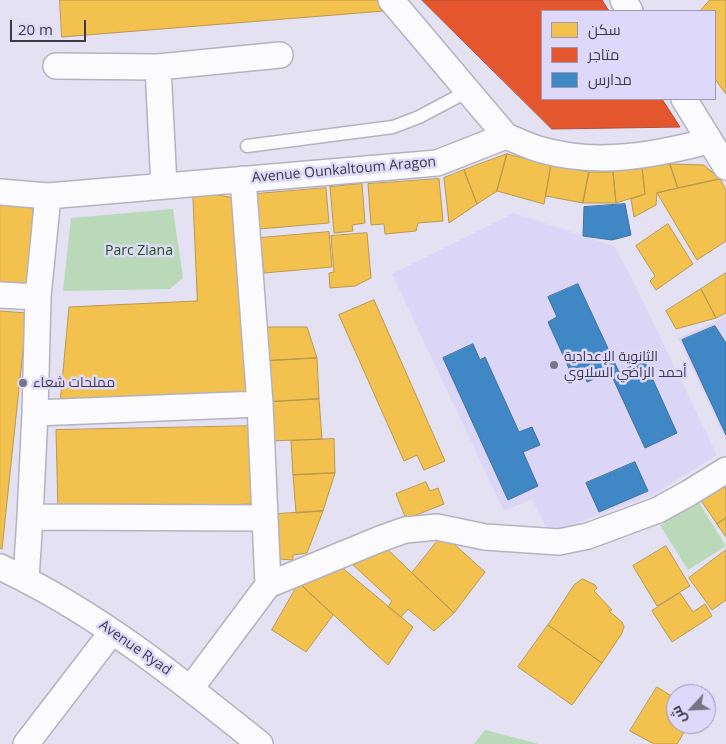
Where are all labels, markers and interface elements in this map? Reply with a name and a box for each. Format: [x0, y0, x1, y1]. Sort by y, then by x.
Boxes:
scale bar [12, 10, 89, 42]
legend [541, 10, 716, 100]
text: 20 m [18, 19, 53, 39]
text: سكن [588, 19, 621, 39]
text: متاجر [588, 44, 619, 64]
text: مدارس [588, 69, 632, 89]
street label: Avenue Ounkaltoum Aragon [251, 154, 437, 186]
park label: Parc Ziana [105, 243, 173, 259]
place label: الثانوية الإعدادية أحمد الراضي السلاوي [564, 349, 687, 382]
marker: الثانوية الإعدادية أحمد الراضي السلاوي [548, 359, 560, 371]
place label: مملحات شعاء [33, 375, 115, 391]
marker: مملحات شعاء [17, 377, 29, 389]
street label: Avenue Ryad [96, 617, 174, 679]
north arrow [666, 684, 716, 734]
text: ش [665, 703, 690, 727]

